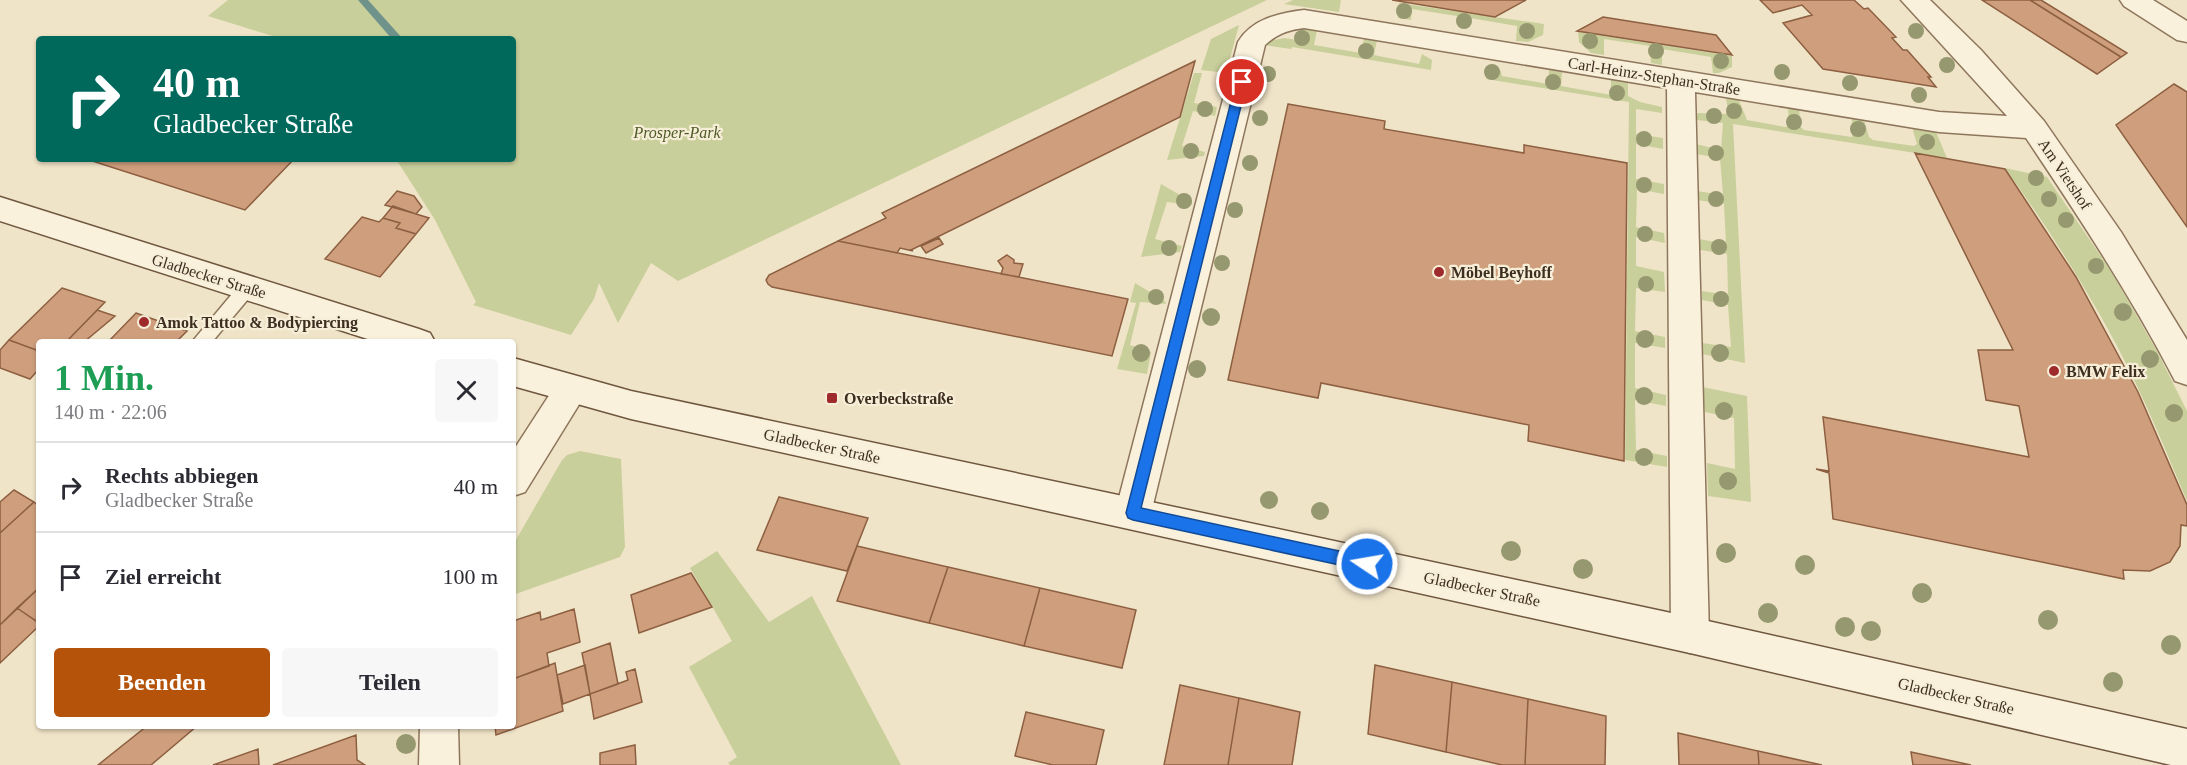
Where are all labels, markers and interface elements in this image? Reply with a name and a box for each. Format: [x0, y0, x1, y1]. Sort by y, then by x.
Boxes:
street label: Carl-Heinz-Stephan-Straße [1567, 54, 1741, 99]
pin [1216, 56, 1267, 107]
icon: right [54, 60, 132, 138]
text: 40 m [153, 60, 241, 106]
icon: arrive [1225, 65, 1258, 98]
text: Gladbecker Straße [153, 109, 353, 139]
park label: Prosper-Park [632, 124, 721, 142]
street label: Am Vietshof [2035, 135, 2095, 213]
street label: Gladbecker Straße [150, 251, 268, 301]
place label: Möbel Beyhoff [1451, 264, 1553, 282]
marker: Möbel Beyhoff [1432, 265, 1446, 279]
place label: Amok Tattoo & Bodypiercing [156, 314, 358, 332]
marker: Amok Tattoo & Bodypiercing [137, 315, 151, 329]
text: 1 Min. [54, 358, 154, 398]
button: close [435, 359, 498, 422]
place label: BMW Felix [2066, 363, 2145, 380]
marker: BMW Felix [2047, 364, 2061, 378]
place label: Overbeckstraße [844, 390, 953, 407]
marker: Overbeckstraße [825, 391, 839, 405]
text: 140 m · 22:06 [54, 401, 167, 423]
street label: Gladbecker Straße [762, 425, 882, 467]
text: Rechts abbiegen [105, 463, 258, 488]
icon: right [54, 471, 87, 504]
text: 40 m [453, 474, 498, 499]
text: Gladbecker Straße [105, 489, 253, 511]
position arrow [1335, 532, 1399, 596]
icon: arrive [54, 561, 87, 594]
text: Ziel erreicht [105, 564, 221, 589]
text: 100 m [442, 564, 498, 589]
street label: Gladbecker Straße [1422, 568, 1542, 610]
button: Beenden [54, 648, 270, 717]
button: Teilen [282, 648, 498, 717]
street label: Gladbecker Straße [1896, 674, 2016, 718]

